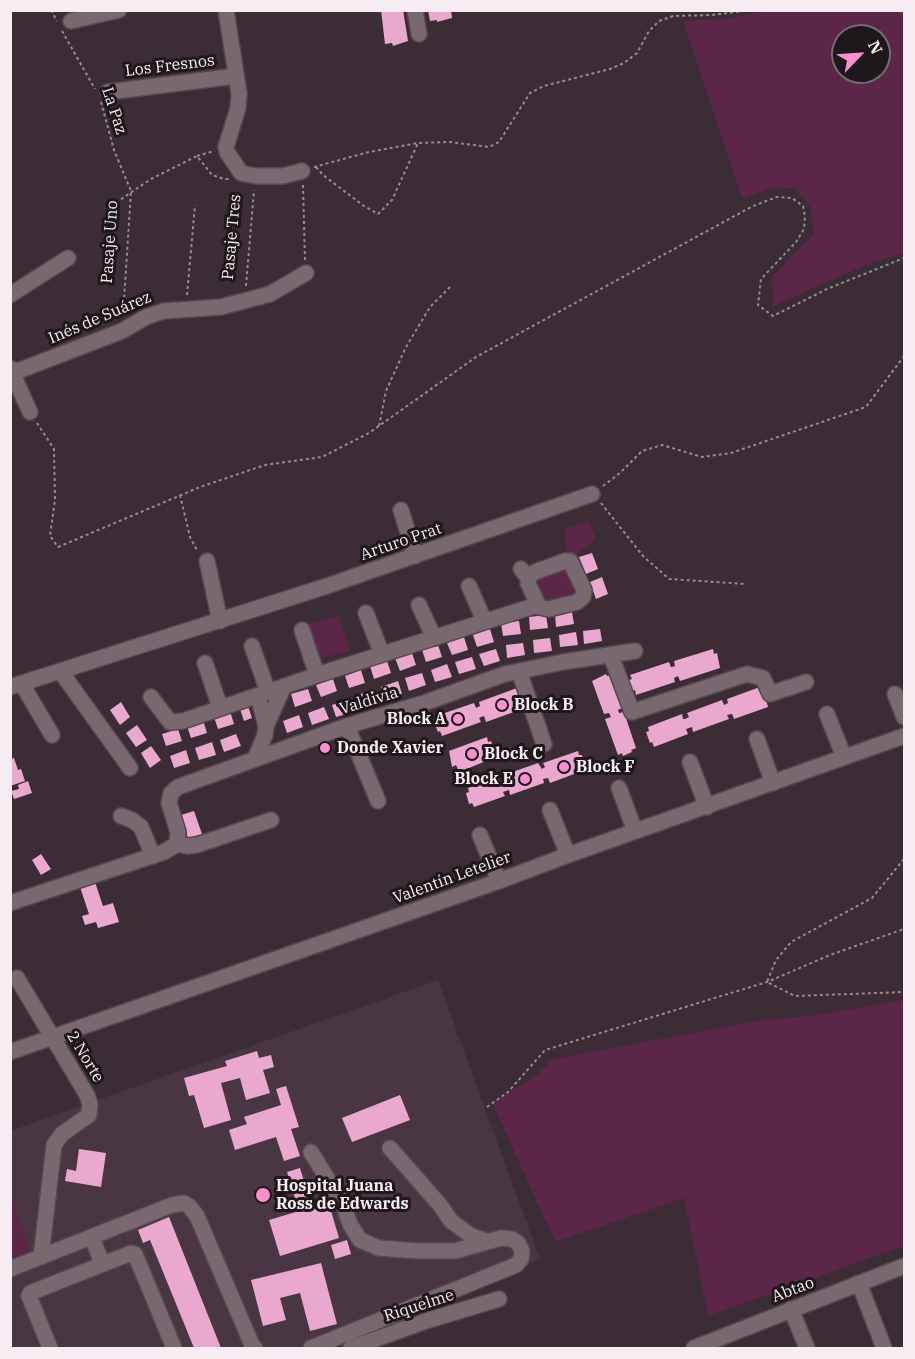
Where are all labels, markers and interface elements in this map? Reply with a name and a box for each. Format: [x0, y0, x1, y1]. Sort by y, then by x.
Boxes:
north arrow [831, 24, 891, 84]
text: N [864, 37, 887, 57]
street label: Los Fresnos [124, 51, 216, 81]
street label: La Paz [97, 85, 131, 137]
street label: Pasaje Tres [219, 193, 245, 281]
street label: Pasaje Uno [98, 200, 122, 284]
street label: Inés de Suárez [46, 288, 154, 348]
street label: Arturo Prat [358, 519, 444, 565]
street label: Valdivia [337, 683, 401, 719]
place label: Block B [514, 695, 573, 715]
marker: Block B [495, 698, 509, 712]
place label: Block A [387, 709, 446, 729]
marker: Block A [451, 712, 465, 726]
place label: Donde Xavier [337, 738, 444, 758]
marker: Donde Xavier [318, 741, 332, 755]
place label: Block C [484, 744, 543, 764]
marker: Block C [465, 747, 479, 761]
place label: Block F [576, 757, 634, 777]
marker: Block F [557, 760, 571, 774]
place label: Block E [454, 769, 513, 789]
marker: Block E [518, 772, 532, 786]
street label: Valentín Letelier [390, 848, 514, 908]
street label: 2 Norte [62, 1028, 108, 1086]
place label: Hospital Juana Ross de Edwards [276, 1176, 409, 1214]
marker: Hospital Juana Ross de Edwards [254, 1186, 272, 1204]
street label: Abtao [769, 1273, 817, 1307]
street label: Riquelme [382, 1286, 456, 1326]

